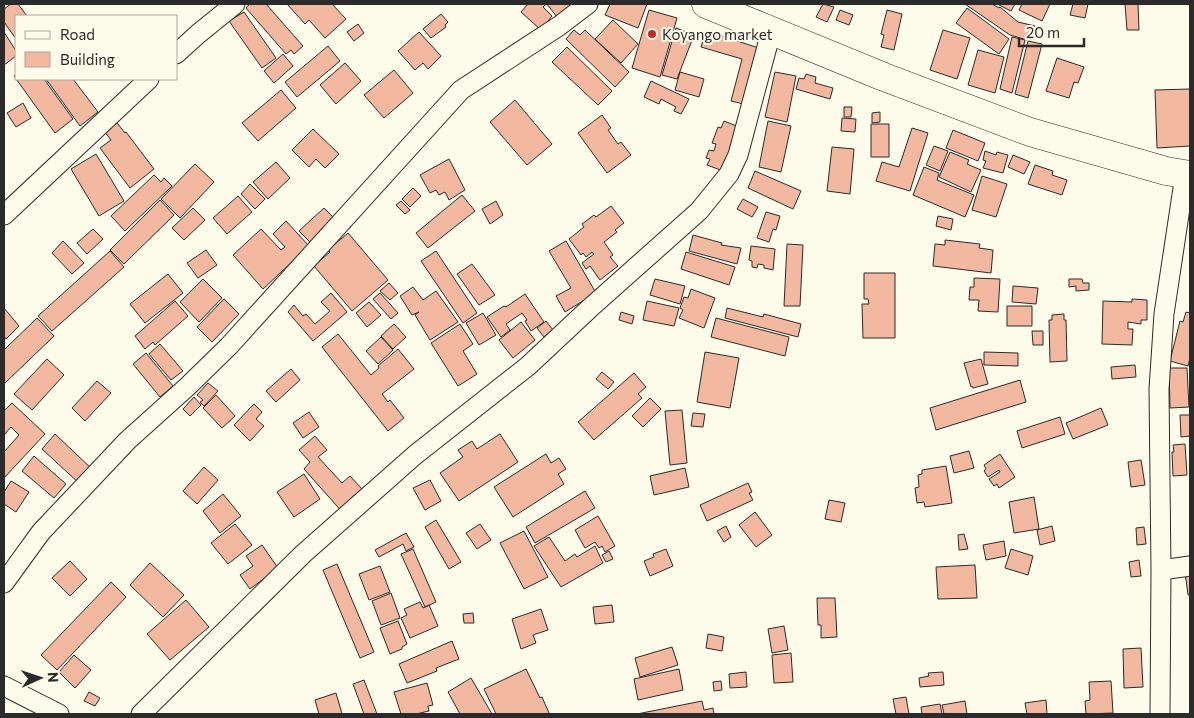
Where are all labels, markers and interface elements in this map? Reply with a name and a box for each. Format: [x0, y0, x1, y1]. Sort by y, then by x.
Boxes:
legend [15, 15, 178, 80]
scale bar [1019, 15, 1084, 47]
text: 20 m [1026, 23, 1060, 41]
text: Road [60, 25, 95, 43]
place label: Koyango market [662, 25, 773, 43]
marker: Koyango market [646, 28, 658, 40]
text: Building [60, 50, 115, 68]
north arrow [15, 653, 65, 703]
text: N [45, 672, 62, 683]

